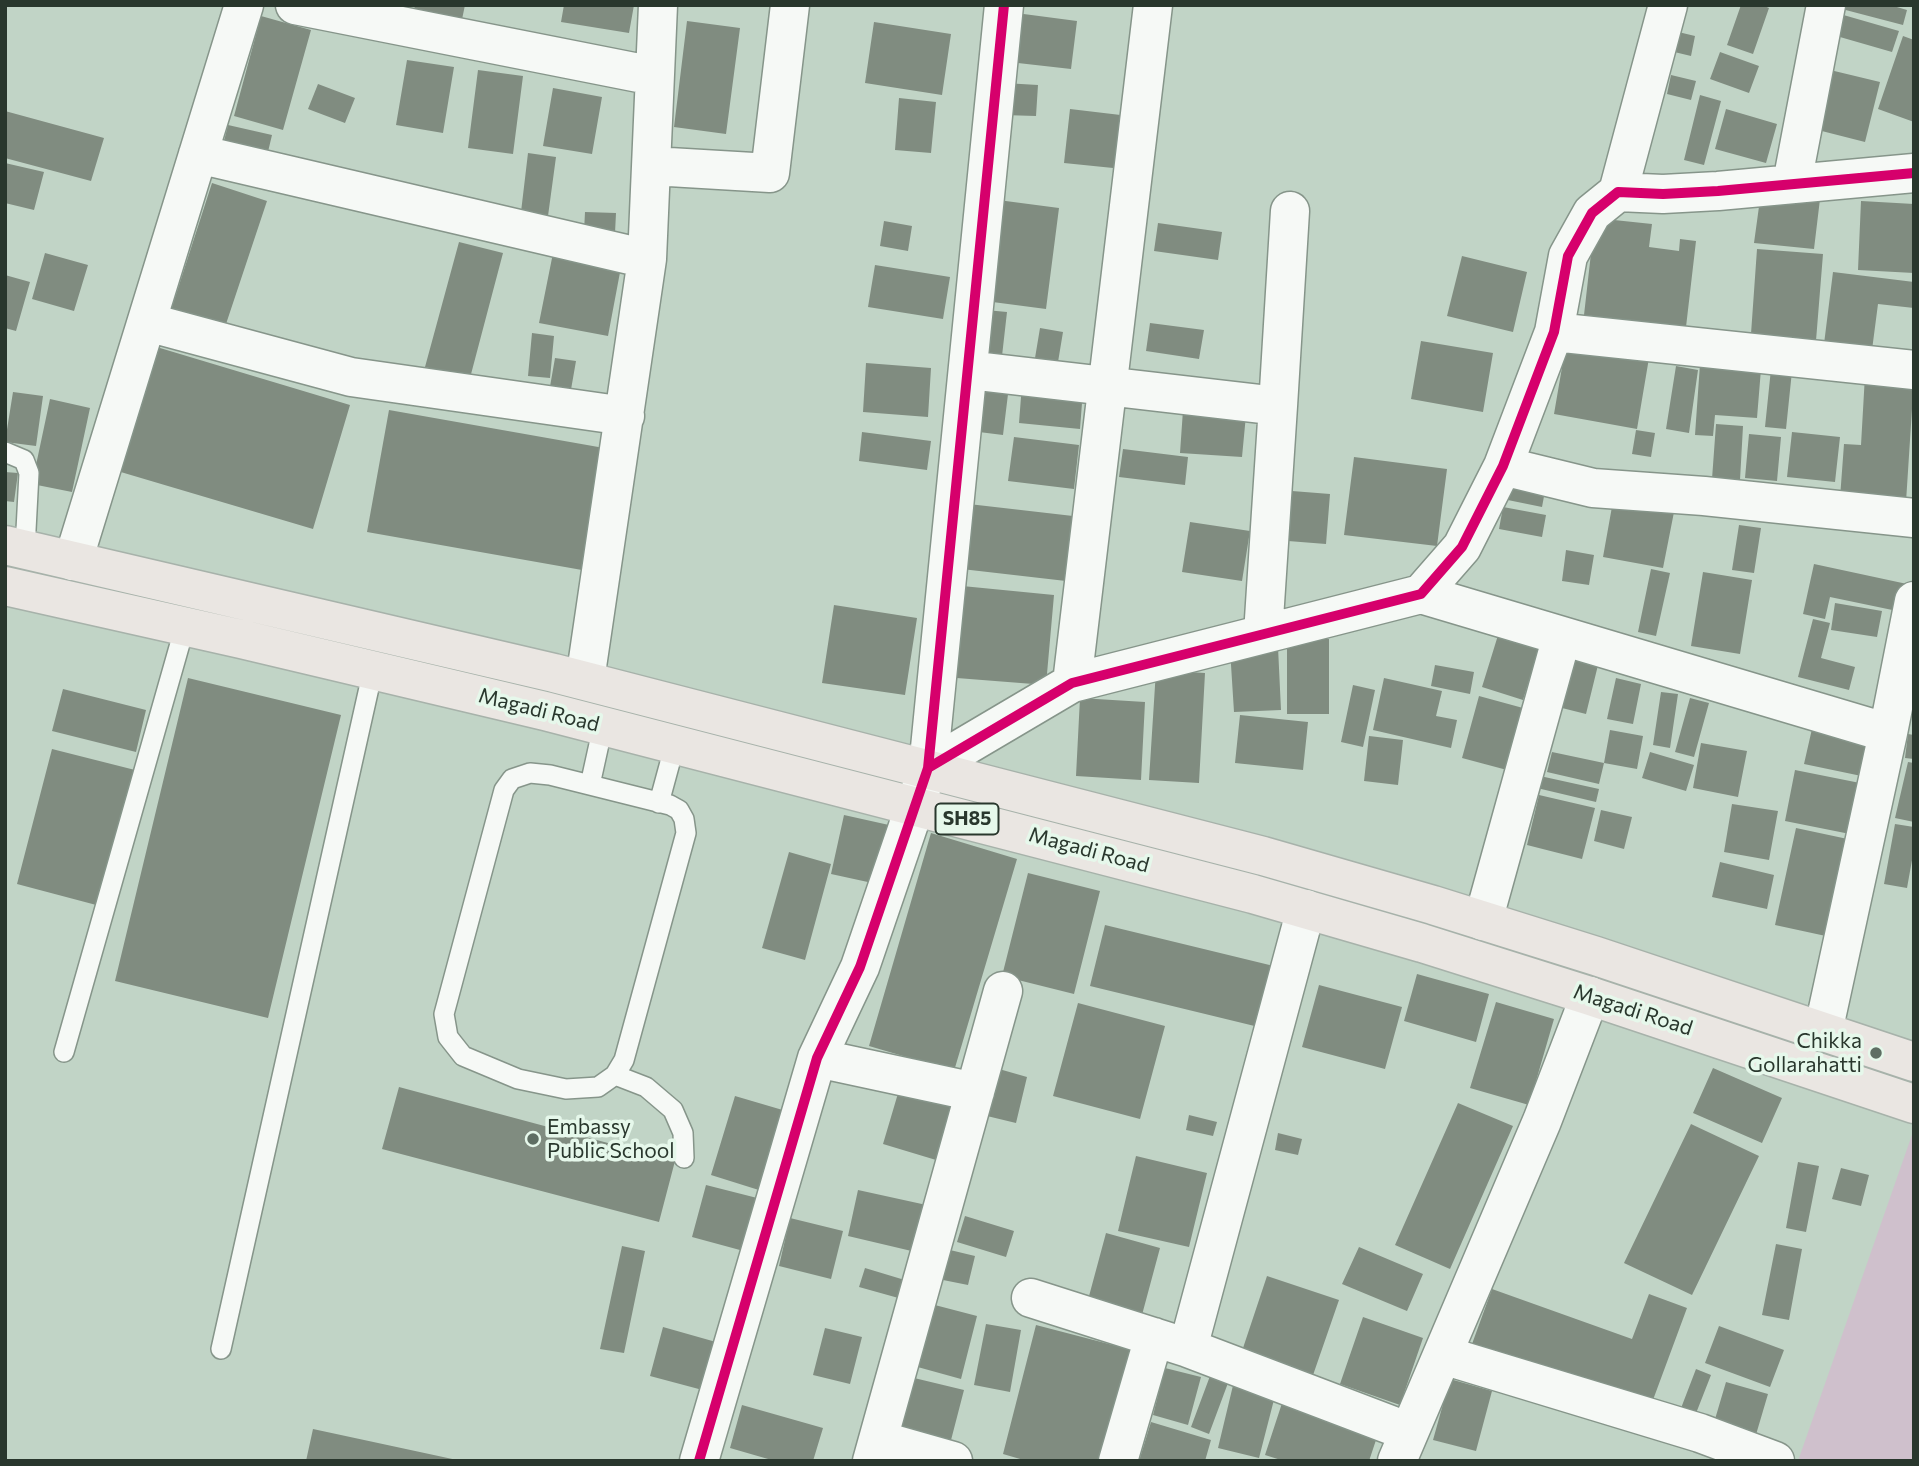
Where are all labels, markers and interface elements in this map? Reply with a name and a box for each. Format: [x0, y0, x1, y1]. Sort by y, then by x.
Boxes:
street label: Magadi Road [476, 683, 602, 737]
road number: SH85 [936, 804, 998, 834]
street label: Magadi Road [1026, 822, 1152, 878]
street label: Magadi Road [1570, 979, 1696, 1041]
place label: Chikka Gollarahatti [1748, 1028, 1862, 1078]
marker: Chikka Gollarahatti [1868, 1045, 1884, 1061]
place label: Embassy Public School [547, 1114, 675, 1164]
marker: Embassy Public School [525, 1131, 541, 1147]

